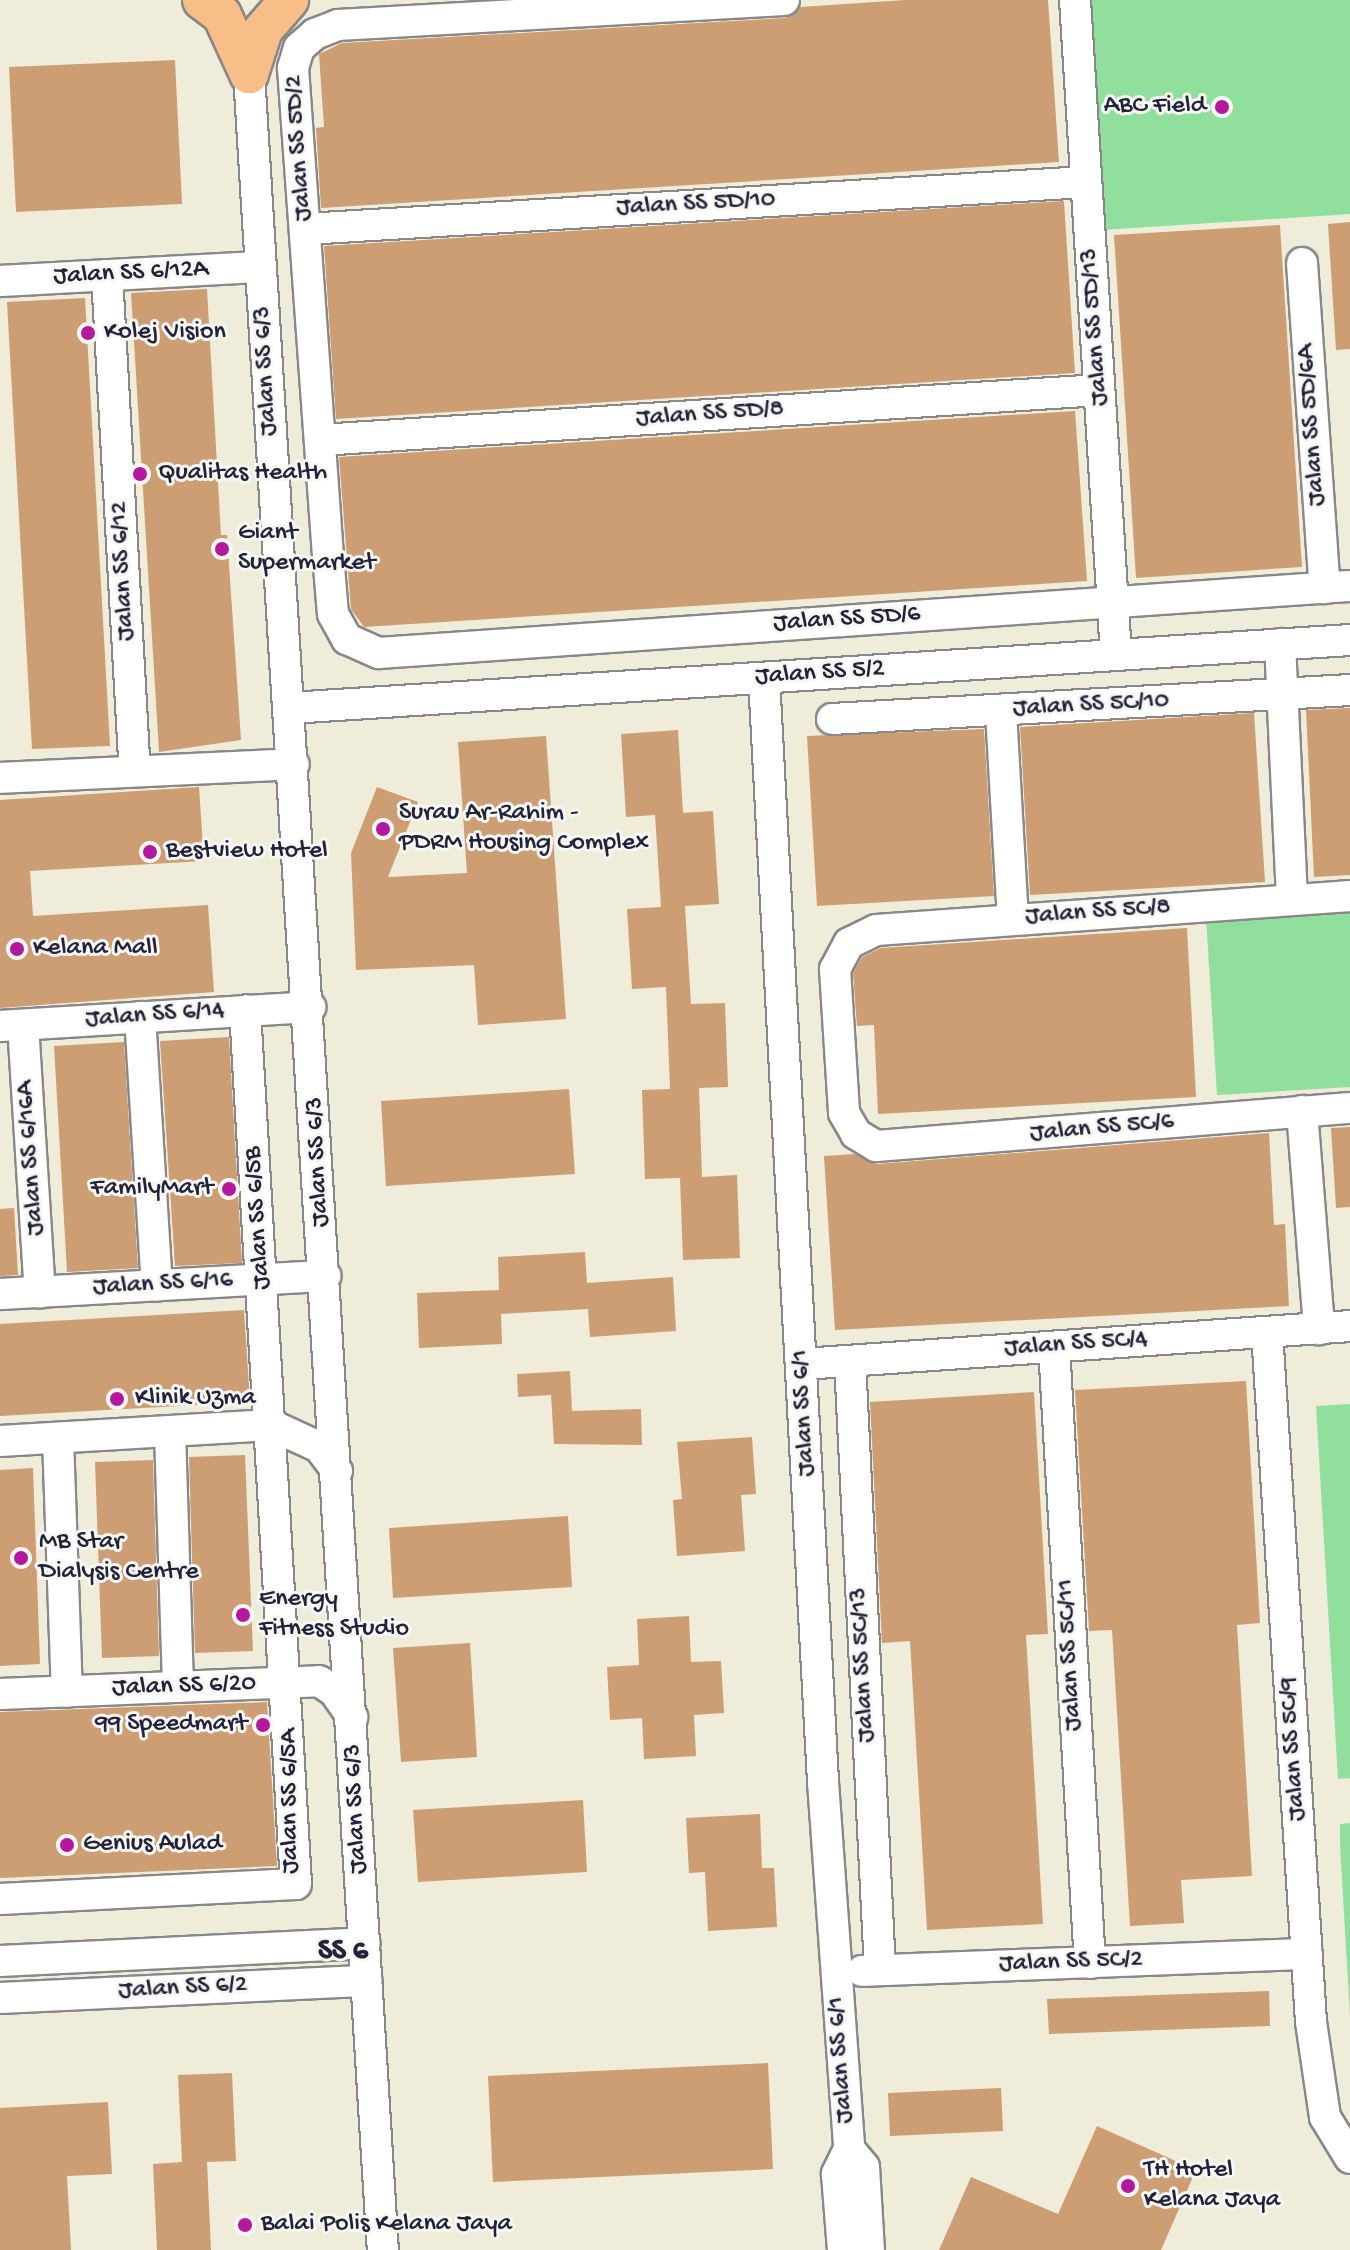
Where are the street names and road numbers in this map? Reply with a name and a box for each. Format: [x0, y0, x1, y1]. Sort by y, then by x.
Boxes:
street label: Jalan SS 5D/2 [279, 74, 321, 222]
street label: Jalan SS 5D/10 [616, 185, 776, 225]
street label: Jalan SS 5D/13 [1075, 247, 1117, 407]
street label: Jalan SS 6/12A [53, 254, 209, 294]
street label: Jalan SS 6/3 [248, 305, 286, 437]
street label: Jalan SS 5D/6A [1292, 343, 1334, 507]
street label: Jalan SS 5D/8 [635, 394, 785, 436]
street label: Jalan SS 6/12 [105, 500, 143, 642]
street label: Jalan SS 5D/6 [772, 599, 922, 641]
street label: Jalan SS 5/2 [754, 654, 886, 694]
street label: Jalan SS 5C/10 [1012, 686, 1170, 726]
street label: Jalan SS 5C/8 [1024, 892, 1172, 934]
street label: Jalan SS 6/14 [84, 996, 226, 1036]
street label: Jalan SS 6/16A [11, 1079, 53, 1237]
street label: Jalan SS 6/3 [300, 1096, 338, 1228]
street label: Jalan SS 5C/6 [1029, 1107, 1175, 1151]
street label: Jalan SS 6/5B [238, 1145, 280, 1291]
street label: Jalan SS 6/16 [92, 1266, 234, 1304]
street label: Jalan SS 5C/4 [1003, 1324, 1149, 1366]
street label: Jalan SS 6/1 [786, 1349, 824, 1477]
street label: Jalan SS 5C/11 [1051, 1578, 1091, 1732]
street label: Jalan SS 5C/13 [844, 1587, 884, 1743]
street label: Jalan SS 6/20 [111, 1669, 257, 1705]
street label: Jalan SS 5C/9 [1273, 1676, 1315, 1822]
street label: Jalan SS 6/5A [274, 1728, 308, 1874]
street label: Jalan SS 6/3 [338, 1743, 376, 1875]
street label: Jalan SS 5C/2 [999, 1945, 1143, 1981]
street label: Jalan SS 6/2 [118, 1970, 248, 2008]
street label: Jalan SS 6/1 [822, 1996, 862, 2124]

